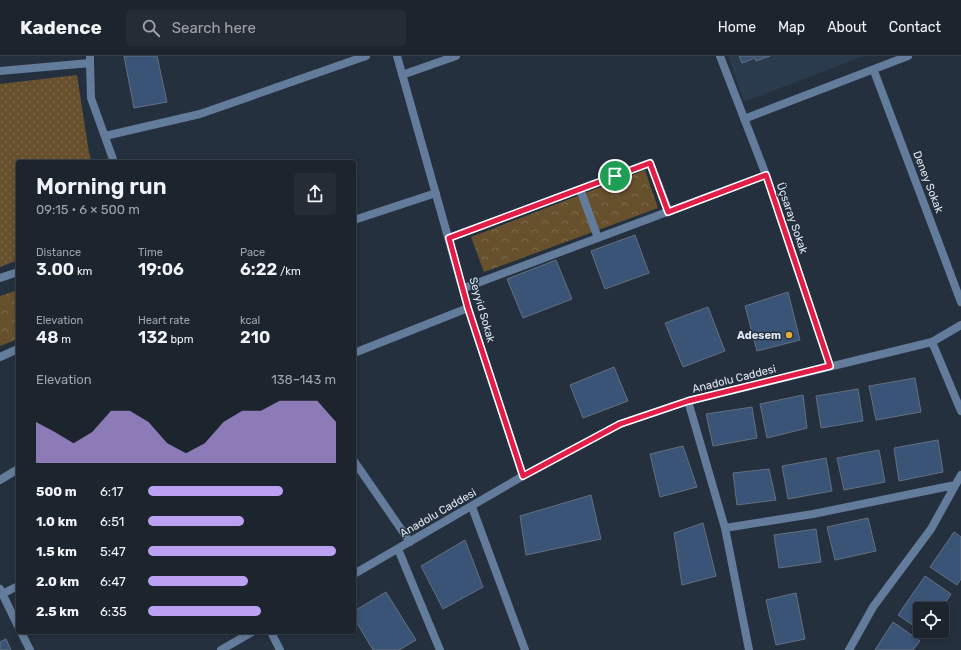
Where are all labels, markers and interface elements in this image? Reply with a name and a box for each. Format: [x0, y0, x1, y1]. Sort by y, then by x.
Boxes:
search box [126, 10, 406, 46]
text: Kadence [20, 16, 102, 39]
icon: search [140, 17, 162, 39]
text: Search here [172, 19, 256, 37]
text: Home [718, 19, 756, 36]
text: Map [778, 19, 805, 36]
text: About [827, 19, 867, 36]
text: Contact [889, 19, 941, 36]
street label: Deney Sokak [910, 149, 946, 215]
pin [598, 159, 632, 193]
icon: arrive [604, 165, 626, 187]
text: Morning run [36, 173, 167, 200]
button: share [294, 173, 336, 215]
street label: Üçsaray Sokak [774, 181, 810, 256]
text: 09:15 · 6 × 500 m [36, 202, 140, 217]
text: Distance [36, 246, 81, 259]
text: Time [138, 246, 163, 259]
text: Pace [240, 246, 265, 259]
text: 3.00 [36, 259, 74, 279]
text: 19:06 [138, 259, 184, 279]
text: 6:22 [240, 259, 277, 279]
text: km [74, 265, 92, 278]
text: /km [277, 265, 301, 278]
street label: Seyyid Sokak [466, 276, 498, 344]
text: Elevation [36, 314, 83, 327]
text: Heart rate [138, 314, 190, 327]
text: kcal [240, 314, 260, 327]
text: 48 [36, 327, 59, 347]
text: 132 [138, 327, 168, 347]
text: 210 [240, 327, 270, 347]
place label: Adesem [737, 329, 781, 342]
marker: Adesem [784, 330, 794, 340]
text: m [59, 333, 71, 346]
text: bpm [168, 333, 193, 346]
street label: Anadolu Caddesi [691, 362, 777, 396]
text: Elevation [36, 372, 92, 387]
text: 138–143 m [271, 372, 336, 387]
text: 500 m [36, 484, 77, 499]
text: 6:17 [100, 484, 123, 499]
street label: Anadolu Caddesi [398, 486, 478, 540]
text: 1.0 km [36, 514, 77, 529]
text: 6:51 [100, 514, 124, 529]
text: 1.5 km [36, 544, 77, 559]
text: 5:47 [100, 544, 126, 559]
text: 2.0 km [36, 574, 79, 589]
text: 6:47 [100, 574, 126, 589]
map controls [913, 602, 949, 638]
button: locate [913, 602, 949, 638]
text: 2.5 km [36, 604, 79, 619]
text: 6:35 [100, 604, 127, 619]

